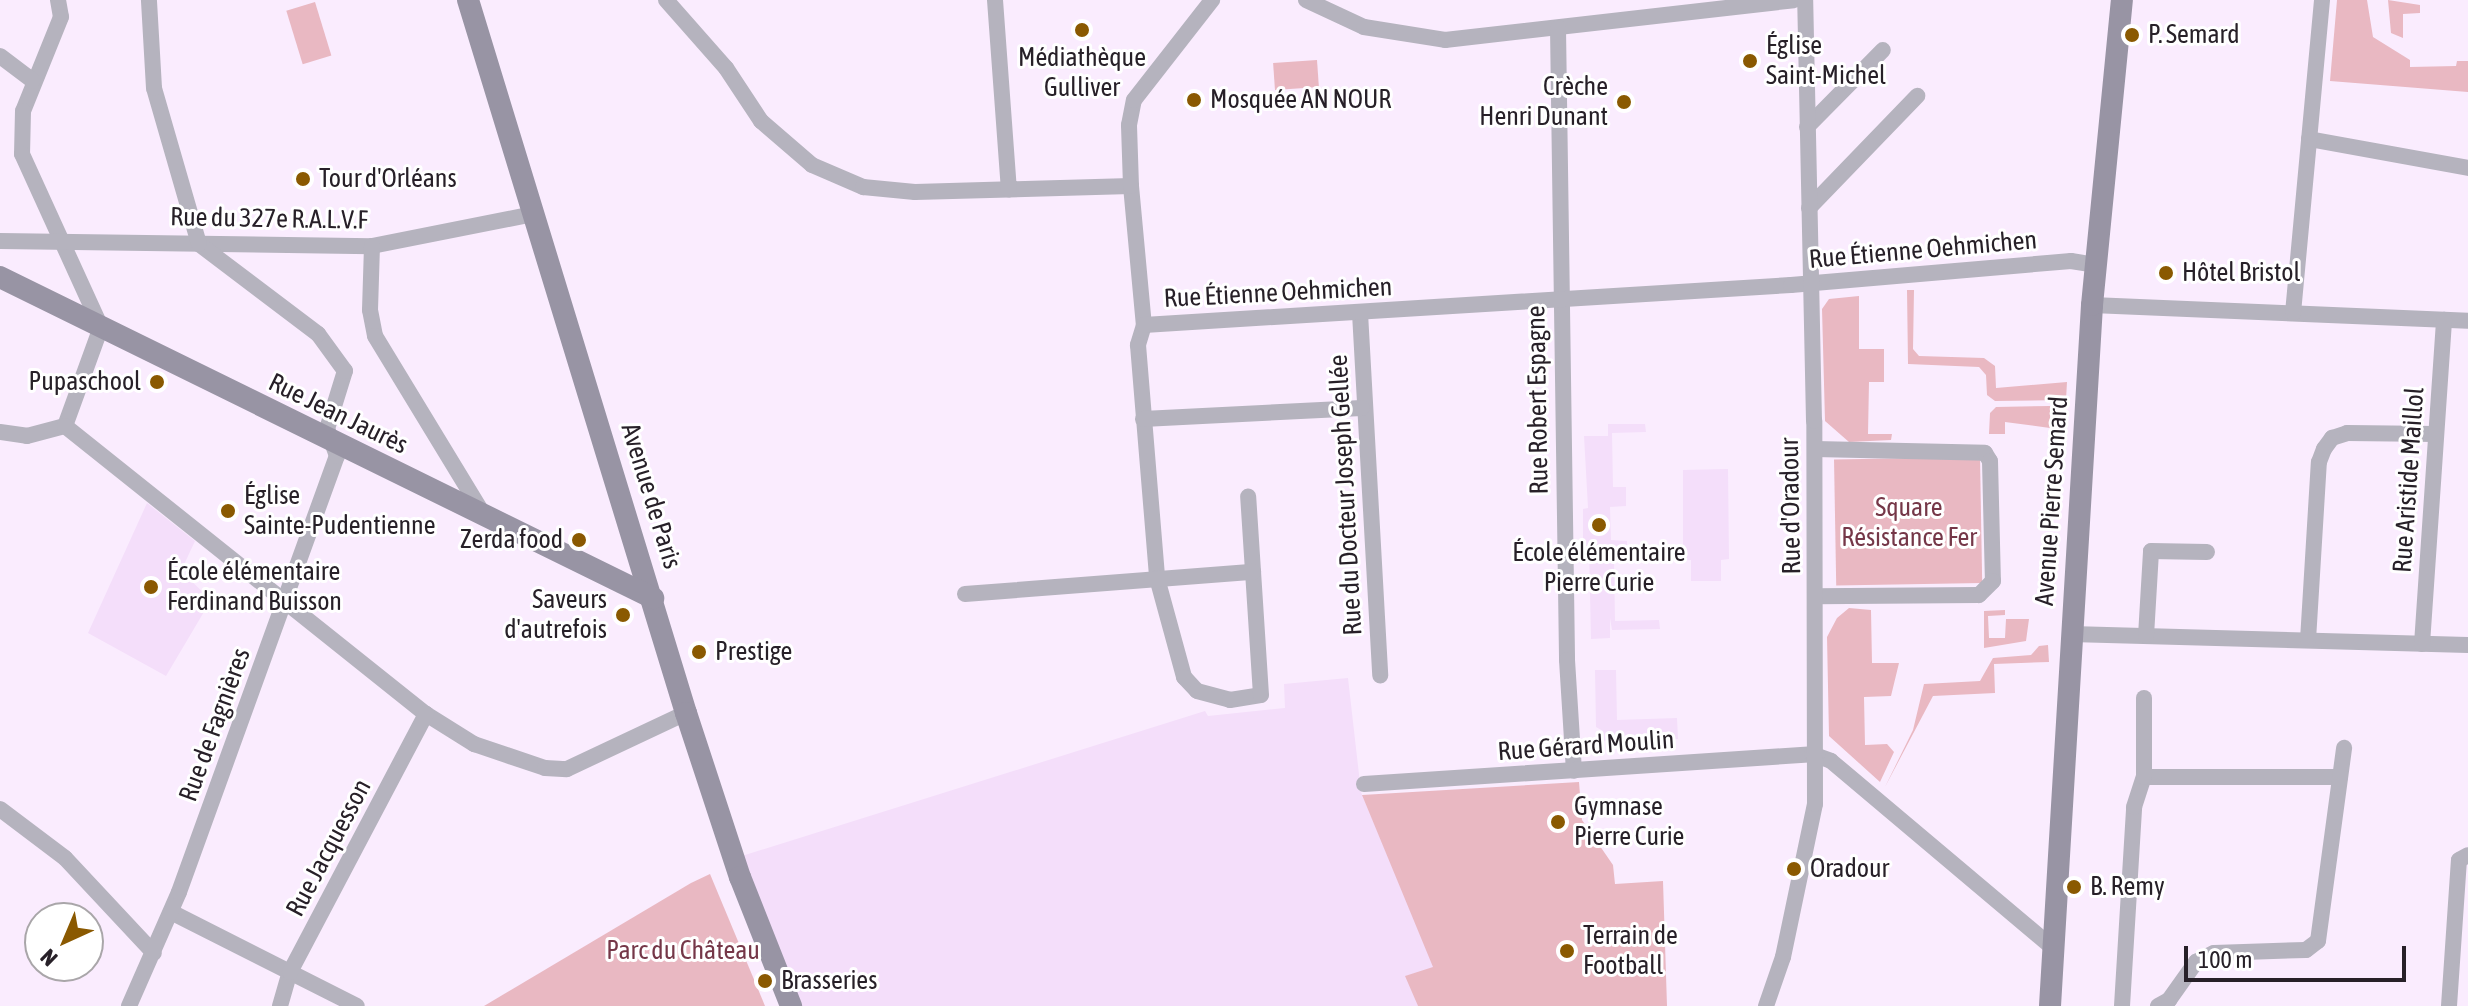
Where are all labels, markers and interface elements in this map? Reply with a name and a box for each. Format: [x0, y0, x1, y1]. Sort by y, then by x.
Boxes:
place label: P. Semard [2148, 19, 2240, 51]
marker: Médiathèque Gulliver [1073, 21, 1091, 39]
marker: P. Semard [2123, 26, 2141, 44]
place label: Église Saint-Michel [1766, 30, 1886, 92]
place label: Médiathèque Gulliver [1018, 42, 1146, 104]
marker: Église Saint-Michel [1741, 52, 1759, 70]
place label: Crèche Henri Dunant [1479, 71, 1608, 132]
place label: Mosquée AN NOUR [1210, 84, 1391, 116]
marker: Mosquée AN NOUR [1185, 91, 1203, 109]
marker: Crèche Henri Dunant [1615, 93, 1633, 111]
place label: Tour d'Orléans [319, 163, 457, 195]
marker: Tour d'Orléans [294, 170, 312, 188]
street label: Rue du 327e R.A.L.V.F [170, 202, 368, 236]
street label: Rue Étienne Oehmichen [1808, 224, 2038, 276]
place label: Hôtel Bristol [2182, 257, 2300, 289]
marker: Hôtel Bristol [2157, 264, 2175, 282]
street label: Rue Étienne Oehmichen [1163, 271, 1393, 315]
street label: Rue Robert Espagne [1521, 305, 1555, 495]
street label: Rue du Docteur Joseph Gellée [1323, 354, 1369, 636]
place label: Pupaschool [29, 366, 141, 398]
street label: Rue Jean Jaurès [263, 367, 413, 461]
marker: Pupaschool [148, 373, 166, 391]
street label: Rue Aristide Maillol [2387, 386, 2431, 574]
street label: Avenue Pierre Semard [2029, 395, 2075, 607]
street label: Avenue de Paris [614, 420, 688, 572]
street label: Rue d'Oradour [1774, 437, 1808, 575]
place label: Église Sainte-Pudentienne [244, 480, 435, 542]
park label: Square Résistance Fer [1841, 492, 1977, 554]
marker: Église Sainte-Pudentienne [219, 502, 237, 520]
marker: École élémentaire Pierre Curie [1590, 516, 1608, 534]
place label: Zerda food [460, 524, 563, 556]
marker: Zerda food [570, 531, 588, 549]
place label: École élémentaire Pierre Curie [1512, 537, 1686, 598]
place label: École élémentaire Ferdinand Buisson [167, 556, 342, 618]
marker: École élémentaire Ferdinand Buisson [142, 578, 160, 596]
place label: Saveurs d'autrefois [504, 584, 607, 646]
marker: Saveurs d'autrefois [614, 606, 632, 624]
place label: Prestige [715, 636, 792, 668]
marker: Prestige [690, 643, 708, 661]
street label: Rue de Fagnières [173, 644, 257, 806]
street label: Rue Gérard Moulin [1497, 724, 1675, 768]
street label: Rue Jacquesson [280, 774, 378, 922]
place label: Gymnase Pierre Curie [1574, 791, 1684, 852]
marker: Gymnase Pierre Curie [1549, 813, 1567, 831]
place label: Oradour [1810, 853, 1889, 885]
marker: Oradour [1785, 860, 1803, 878]
place label: B. Remy [2090, 871, 2165, 903]
marker: B. Remy [2065, 878, 2083, 896]
north arrow [24, 902, 104, 982]
place label: Terrain de Football [1583, 920, 1678, 982]
scale bar [2188, 930, 2410, 980]
park label: Parc du Château [606, 935, 760, 967]
marker: Terrain de Football [1558, 942, 1576, 960]
text: N [35, 944, 62, 972]
text: 100 m [2198, 946, 2252, 973]
place label: Brasseries [781, 965, 877, 997]
marker: Brasseries [756, 972, 774, 990]

